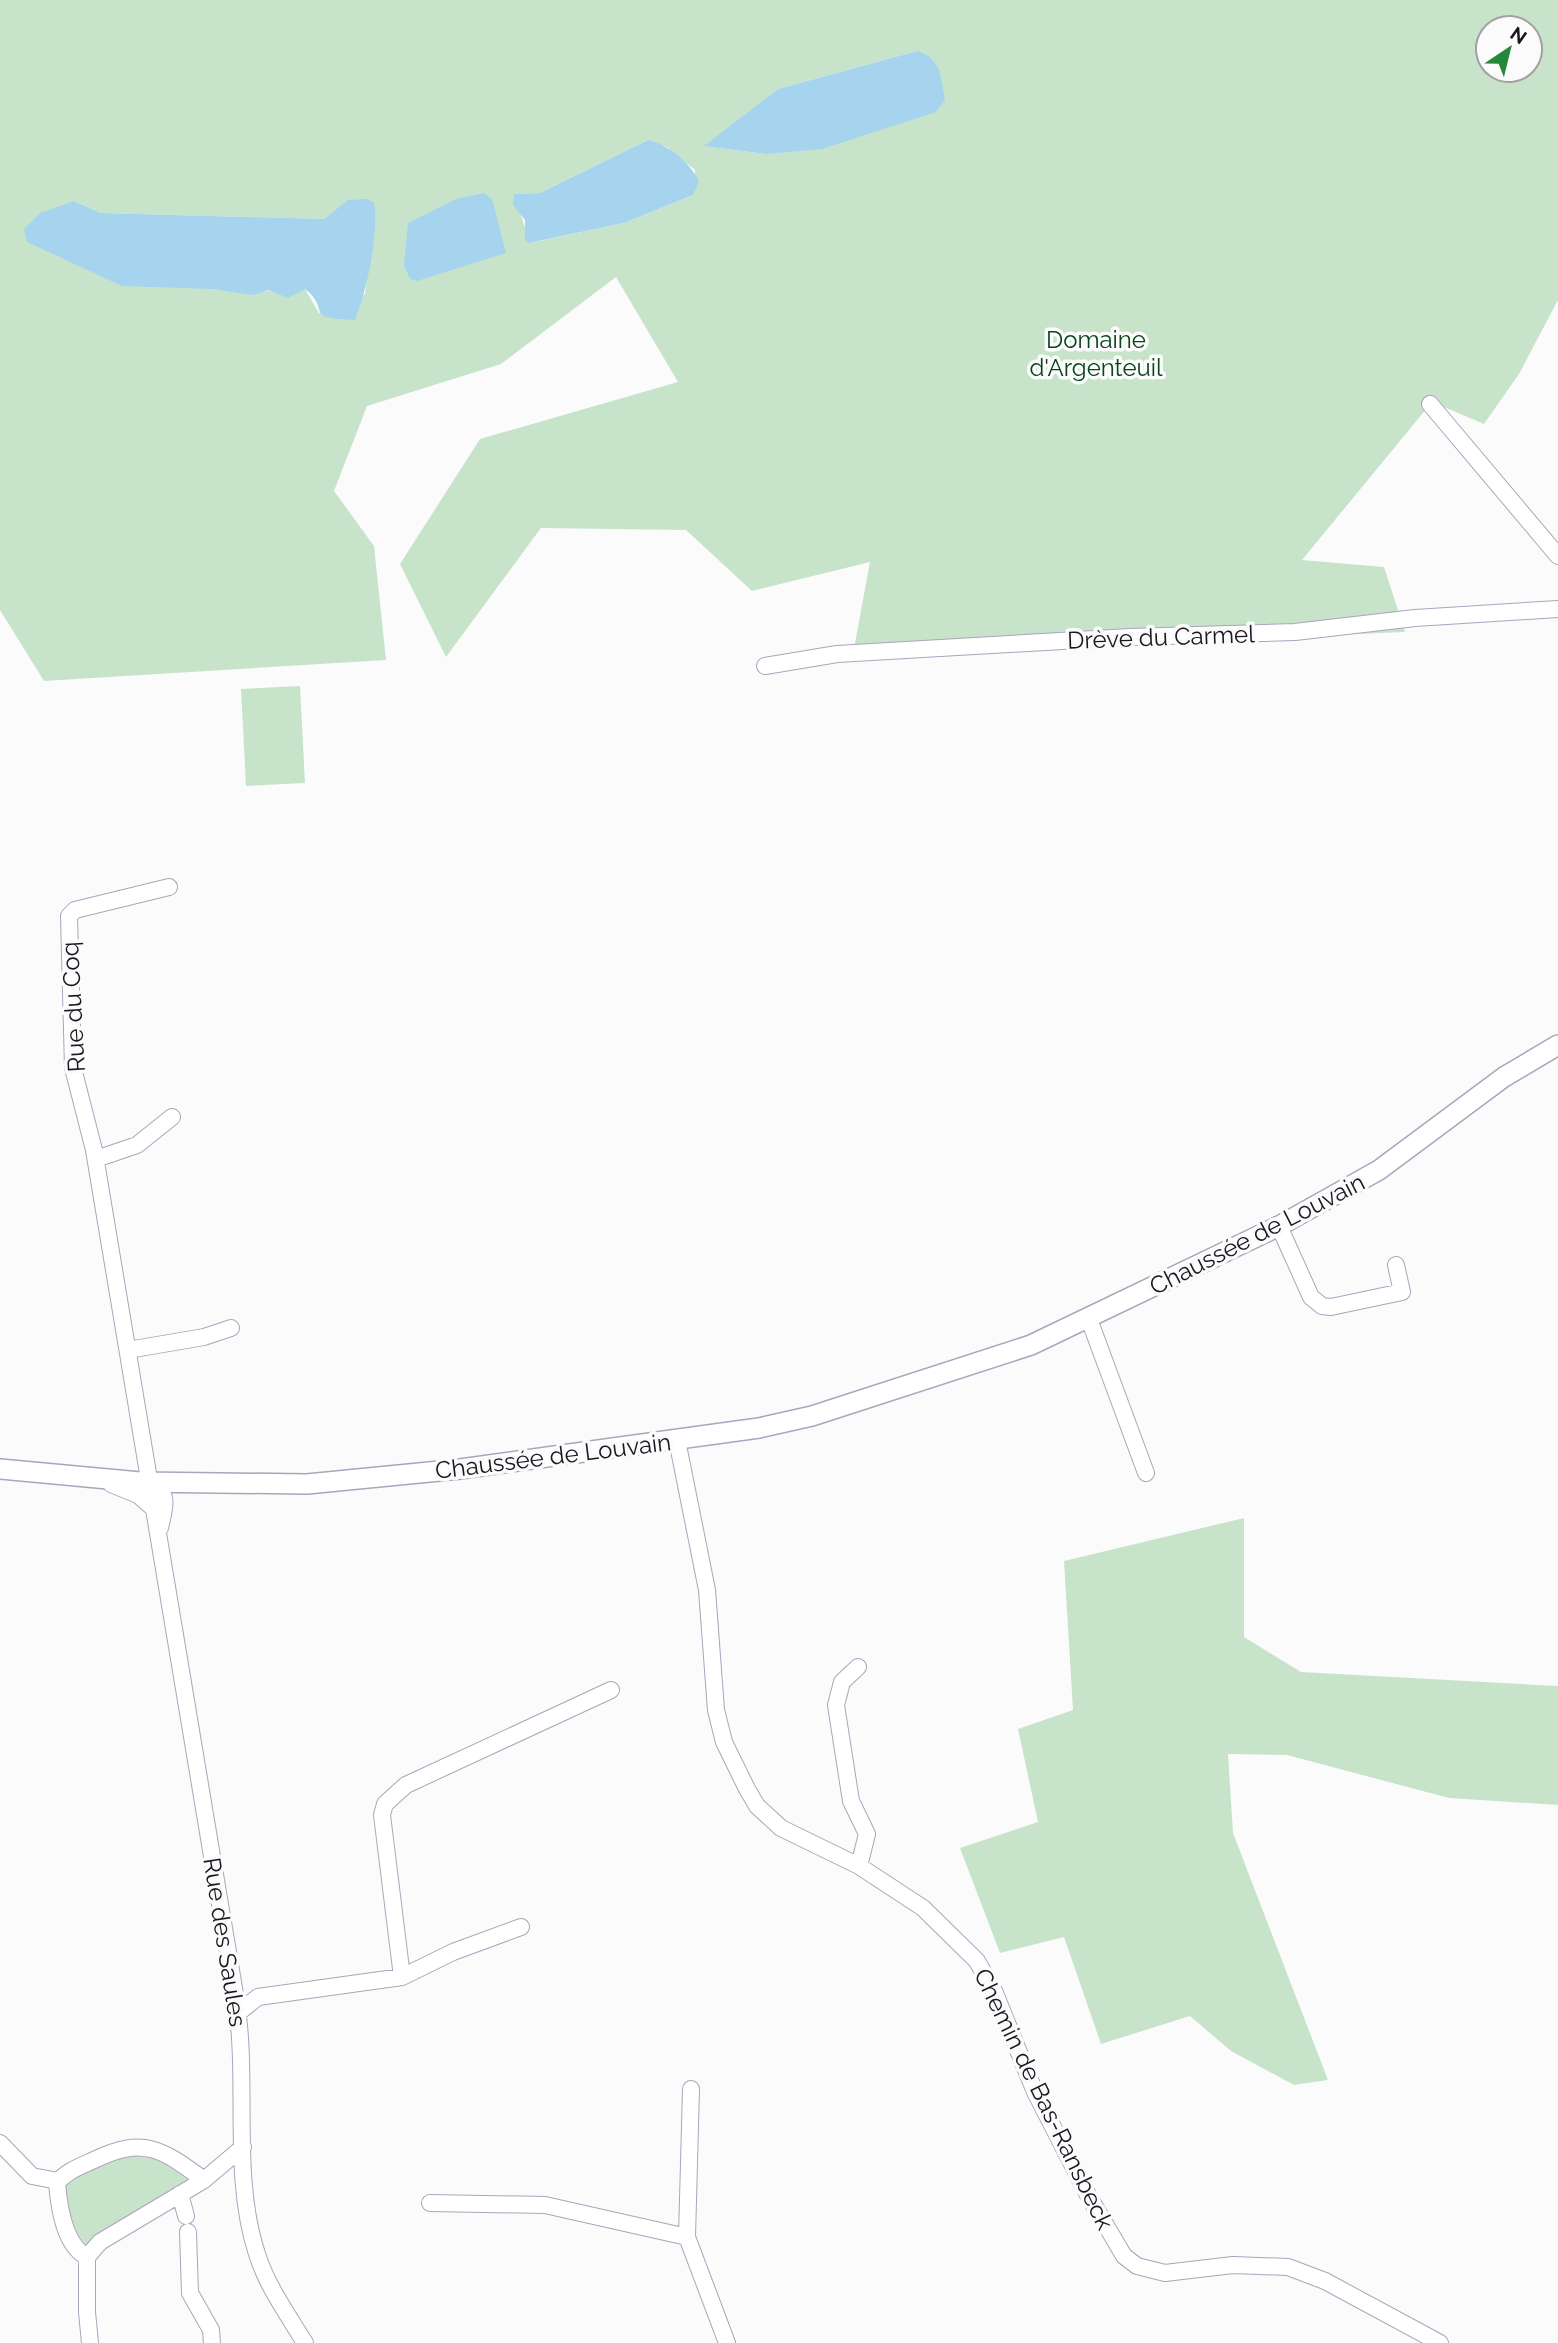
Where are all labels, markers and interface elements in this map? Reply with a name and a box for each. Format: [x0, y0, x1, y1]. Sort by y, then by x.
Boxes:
north arrow [1474, 14, 1544, 84]
text: N [1507, 22, 1531, 48]
park label: Domaine d'Argenteuil [1029, 325, 1163, 382]
street label: Drève du Carmel [1067, 619, 1256, 655]
street label: Rue du Coq [55, 941, 91, 1073]
street label: Chaussée de Louvain [1145, 1167, 1369, 1301]
street label: Chaussée de Louvain [433, 1427, 673, 1485]
street label: Rue des Saules [197, 1855, 253, 2029]
street label: Chemin de Bas-Ransbeck [968, 1964, 1120, 2234]

